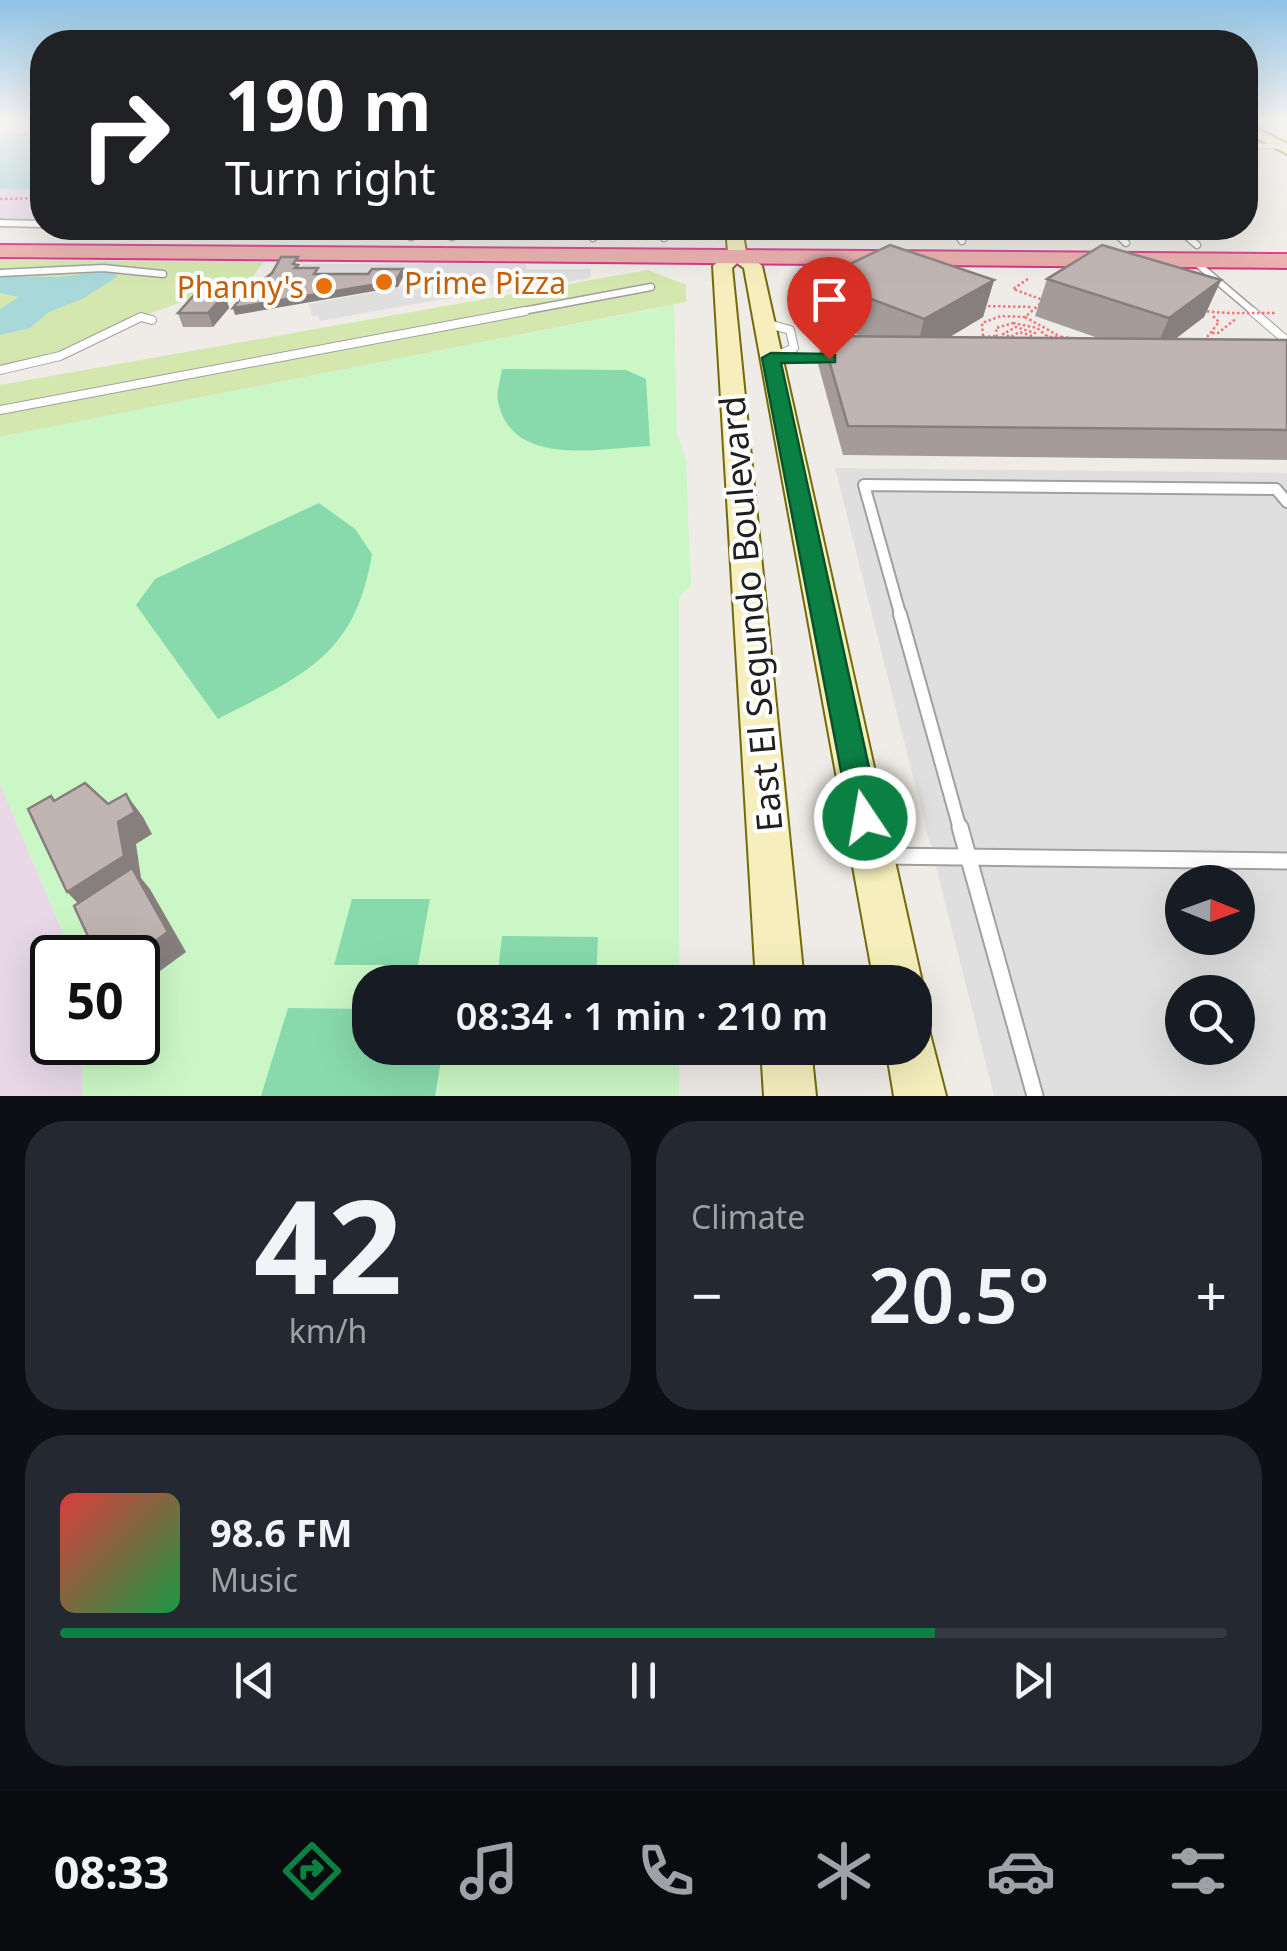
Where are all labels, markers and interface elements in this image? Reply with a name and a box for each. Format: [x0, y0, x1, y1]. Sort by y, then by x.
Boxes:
text: 190 m [225, 56, 432, 152]
icon: right [60, 70, 190, 200]
text: Turn right [225, 147, 436, 208]
pin [787, 257, 872, 360]
place label: Prime Pizza [404, 262, 566, 303]
place label: Phanny's [177, 266, 304, 307]
marker: Prime Pizza [373, 271, 395, 293]
icon: arrive [802, 272, 857, 327]
marker: Phanny's [313, 275, 335, 297]
street label: East El Segundo Boulevard [708, 394, 792, 834]
position arrow [813, 766, 917, 870]
north arrow [1165, 865, 1255, 955]
map controls [1165, 865, 1255, 1065]
speed limit sign: 50 [30, 935, 160, 1065]
button: search [1165, 975, 1255, 1065]
text: 08:34 · 1 min · 210 m [456, 989, 828, 1041]
text: 42 [254, 1155, 402, 1332]
text: Climate [691, 1195, 805, 1238]
text: 20.5° [868, 1243, 1050, 1345]
text: − [691, 1257, 722, 1332]
text: + [1196, 1257, 1227, 1332]
text: km/h [289, 1309, 367, 1352]
text: 98.6 FM [210, 1506, 352, 1558]
text: Music [210, 1558, 298, 1601]
icon: previous [227, 1653, 282, 1708]
icon: pause [616, 1653, 671, 1708]
icon: next [1005, 1653, 1060, 1708]
icon: directions [277, 1836, 347, 1906]
icon: music [454, 1836, 524, 1906]
icon: phone [631, 1836, 701, 1906]
icon: climate [809, 1836, 879, 1906]
icon: car [986, 1836, 1056, 1906]
icon: filters [1163, 1836, 1233, 1906]
text: 08:33 [54, 1841, 169, 1902]

